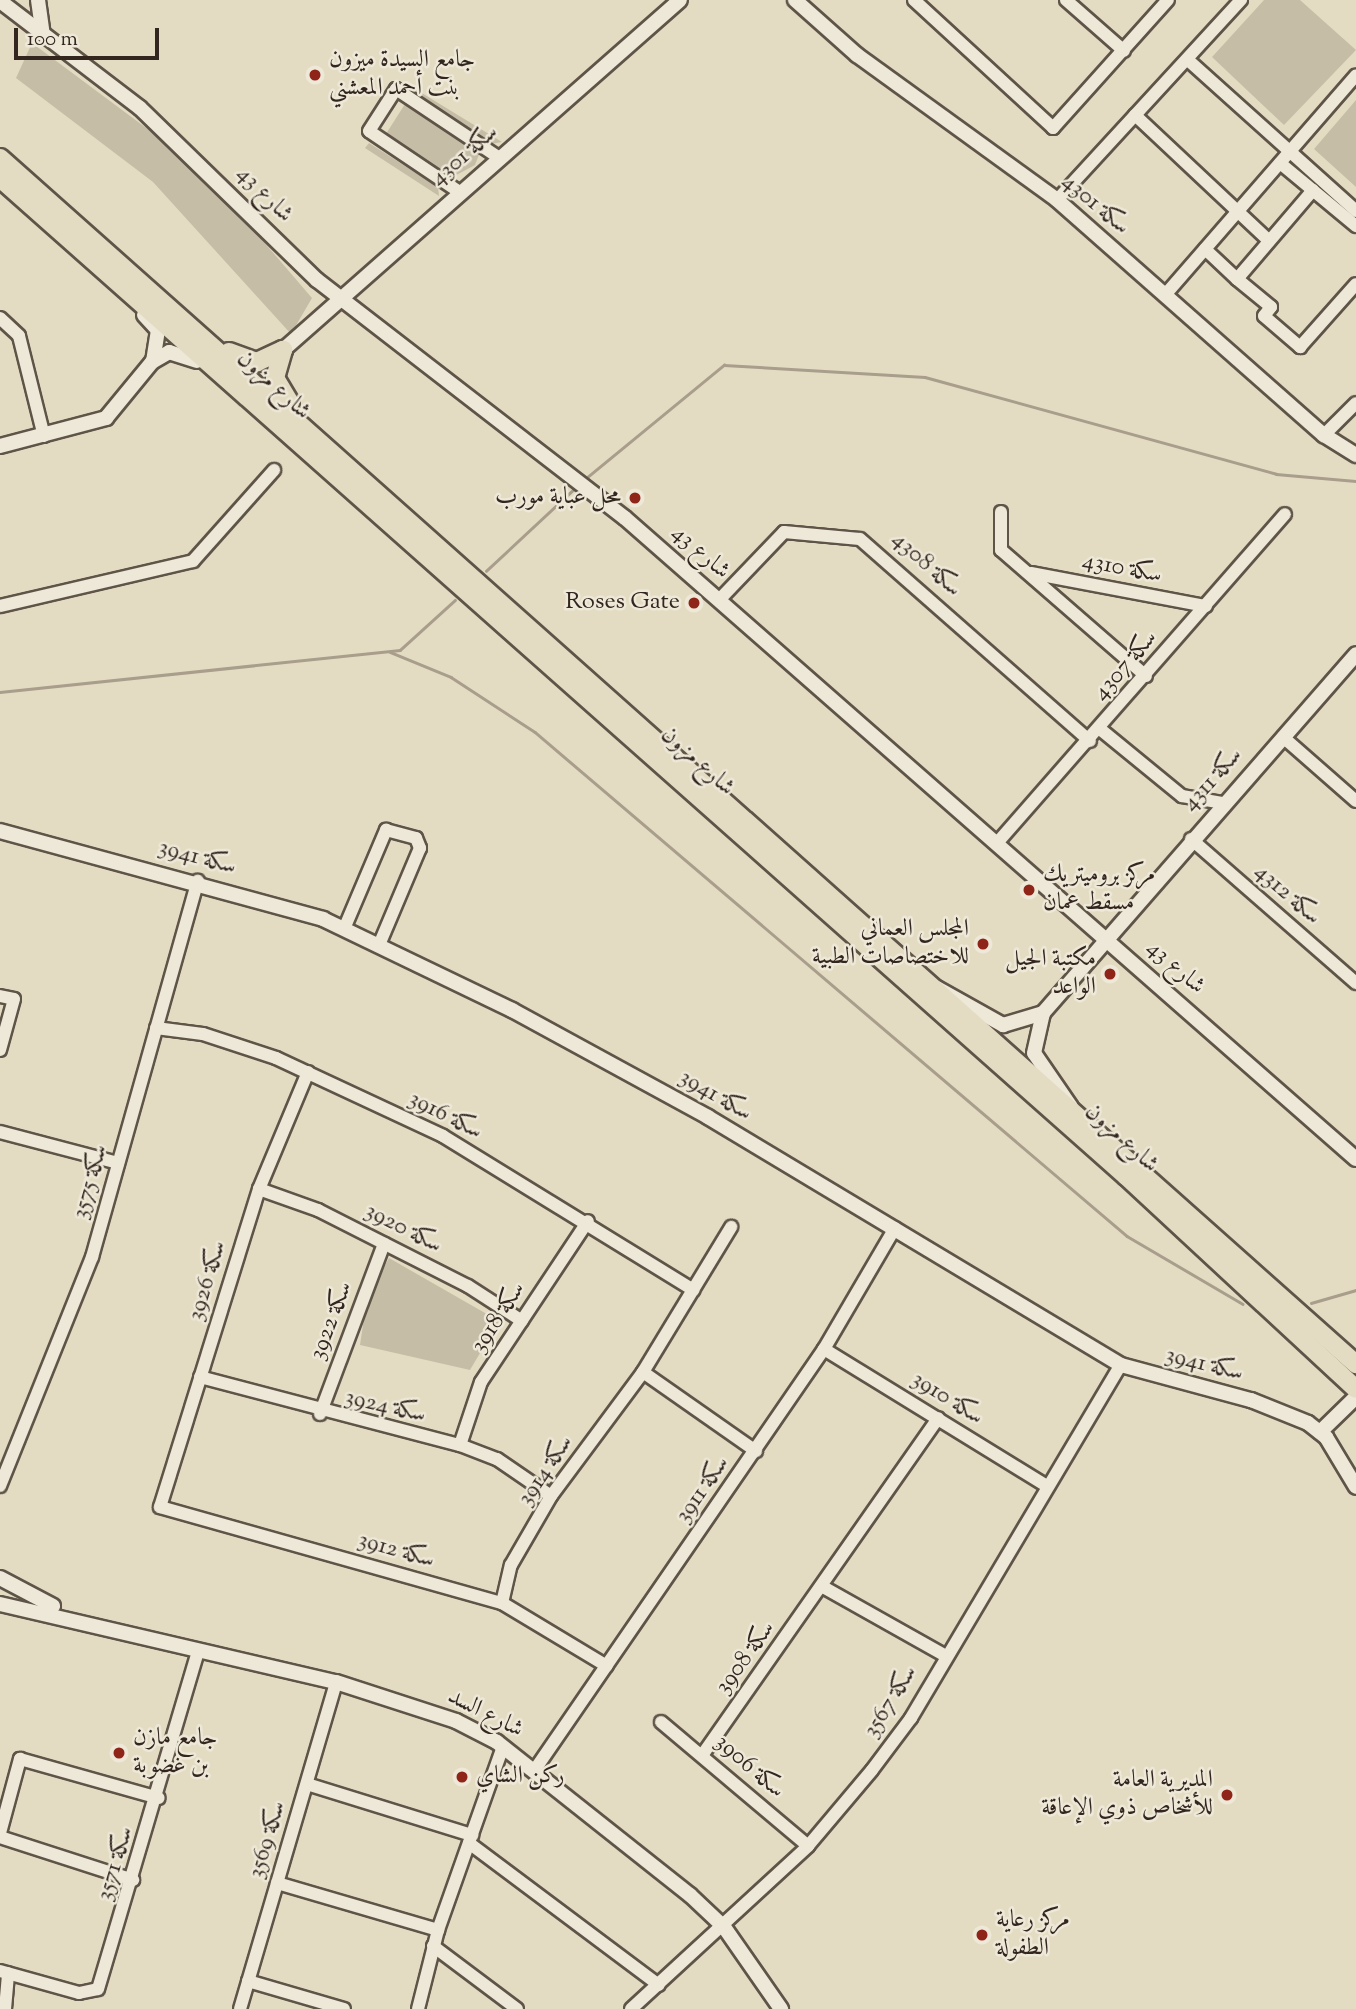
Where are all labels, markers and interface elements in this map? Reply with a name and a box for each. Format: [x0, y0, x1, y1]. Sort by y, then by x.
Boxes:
scale bar [18, 14, 163, 58]
text: 100 m [27, 25, 78, 55]
place label: جامع السيدة ميزون بنت أحمد المعشني [329, 47, 475, 103]
marker: جامع السيدة ميزون بنت أحمد المعشني [307, 67, 323, 83]
street label: سكة 4301 [425, 119, 505, 193]
street label: شارع 43 [230, 161, 298, 229]
street label: سكة 4301 [1055, 168, 1135, 242]
street label: شارع مزون [230, 345, 316, 427]
place label: محل عباية مورب [495, 484, 621, 512]
marker: محل عباية مورب [627, 490, 643, 506]
street label: شارع 43 [665, 520, 735, 586]
street label: سكة 4308 [885, 526, 967, 604]
street label: سكة 4310 [1080, 547, 1164, 591]
place label: Roses Gate [565, 589, 680, 617]
marker: Roses Gate [686, 595, 702, 611]
street label: سكة 4307 [1088, 625, 1164, 707]
street label: شارع مزون [654, 721, 740, 803]
street label: سكة 4311 [1177, 742, 1249, 818]
street label: سكة 3941 [155, 834, 239, 882]
street label: سكة 4312 [1248, 858, 1326, 932]
place label: مركز بروميتريك مسقط عمان [1043, 862, 1155, 918]
marker: مركز بروميتريك مسقط عمان [1021, 882, 1037, 898]
place label: المجلس العماني للاختصاصات الطبية [812, 916, 969, 972]
street label: شارع 43 [1140, 935, 1210, 1001]
marker: المجلس العماني للاختصاصات الطبية [975, 936, 991, 952]
place label: مكتبة الجيل الواعد [1005, 946, 1096, 1002]
marker: مكتبة الجيل الواعد [1102, 966, 1118, 982]
street label: سكة 3941 [673, 1064, 757, 1128]
street label: سكة 3916 [403, 1085, 487, 1147]
street label: شارع مزون [1078, 1098, 1164, 1180]
street label: سكة 3575 [67, 1141, 115, 1223]
street label: سكة 3920 [359, 1197, 447, 1261]
street label: سكة 3926 [182, 1237, 234, 1325]
street label: سكة 3918 [465, 1277, 533, 1359]
street label: سكة 3922 [304, 1278, 360, 1364]
street label: سكة 3941 [1162, 1341, 1246, 1389]
street label: سكة 3910 [906, 1366, 988, 1432]
street label: سكة 3924 [342, 1384, 428, 1430]
street label: سكة 3914 [512, 1430, 580, 1512]
street label: سكة 3911 [670, 1451, 736, 1529]
street label: سكة 3912 [354, 1526, 438, 1576]
street label: سكة 3908 [710, 1616, 782, 1700]
street label: سكة 3567 [858, 1661, 924, 1743]
street label: شارع السد [442, 1683, 528, 1745]
place label: جامع مازن بن غضوبة [133, 1725, 217, 1781]
street label: سكة 3906 [708, 1729, 790, 1805]
marker: جامع مازن بن غضوبة [111, 1745, 127, 1761]
place label: ركن الشاي [476, 1763, 565, 1791]
place label: المديرية العامة للأشخاص ذوي الإعاقة [1041, 1767, 1213, 1823]
marker: ركن الشاي [454, 1769, 470, 1785]
marker: المديرية العامة للأشخاص ذوي الإعاقة [1219, 1787, 1235, 1803]
street label: سكة 3569 [243, 1798, 293, 1882]
street label: سكة 3571 [91, 1823, 141, 1905]
place label: مركز رعاية الطفولة [996, 1907, 1070, 1963]
marker: مركز رعاية الطفولة [974, 1927, 990, 1943]

